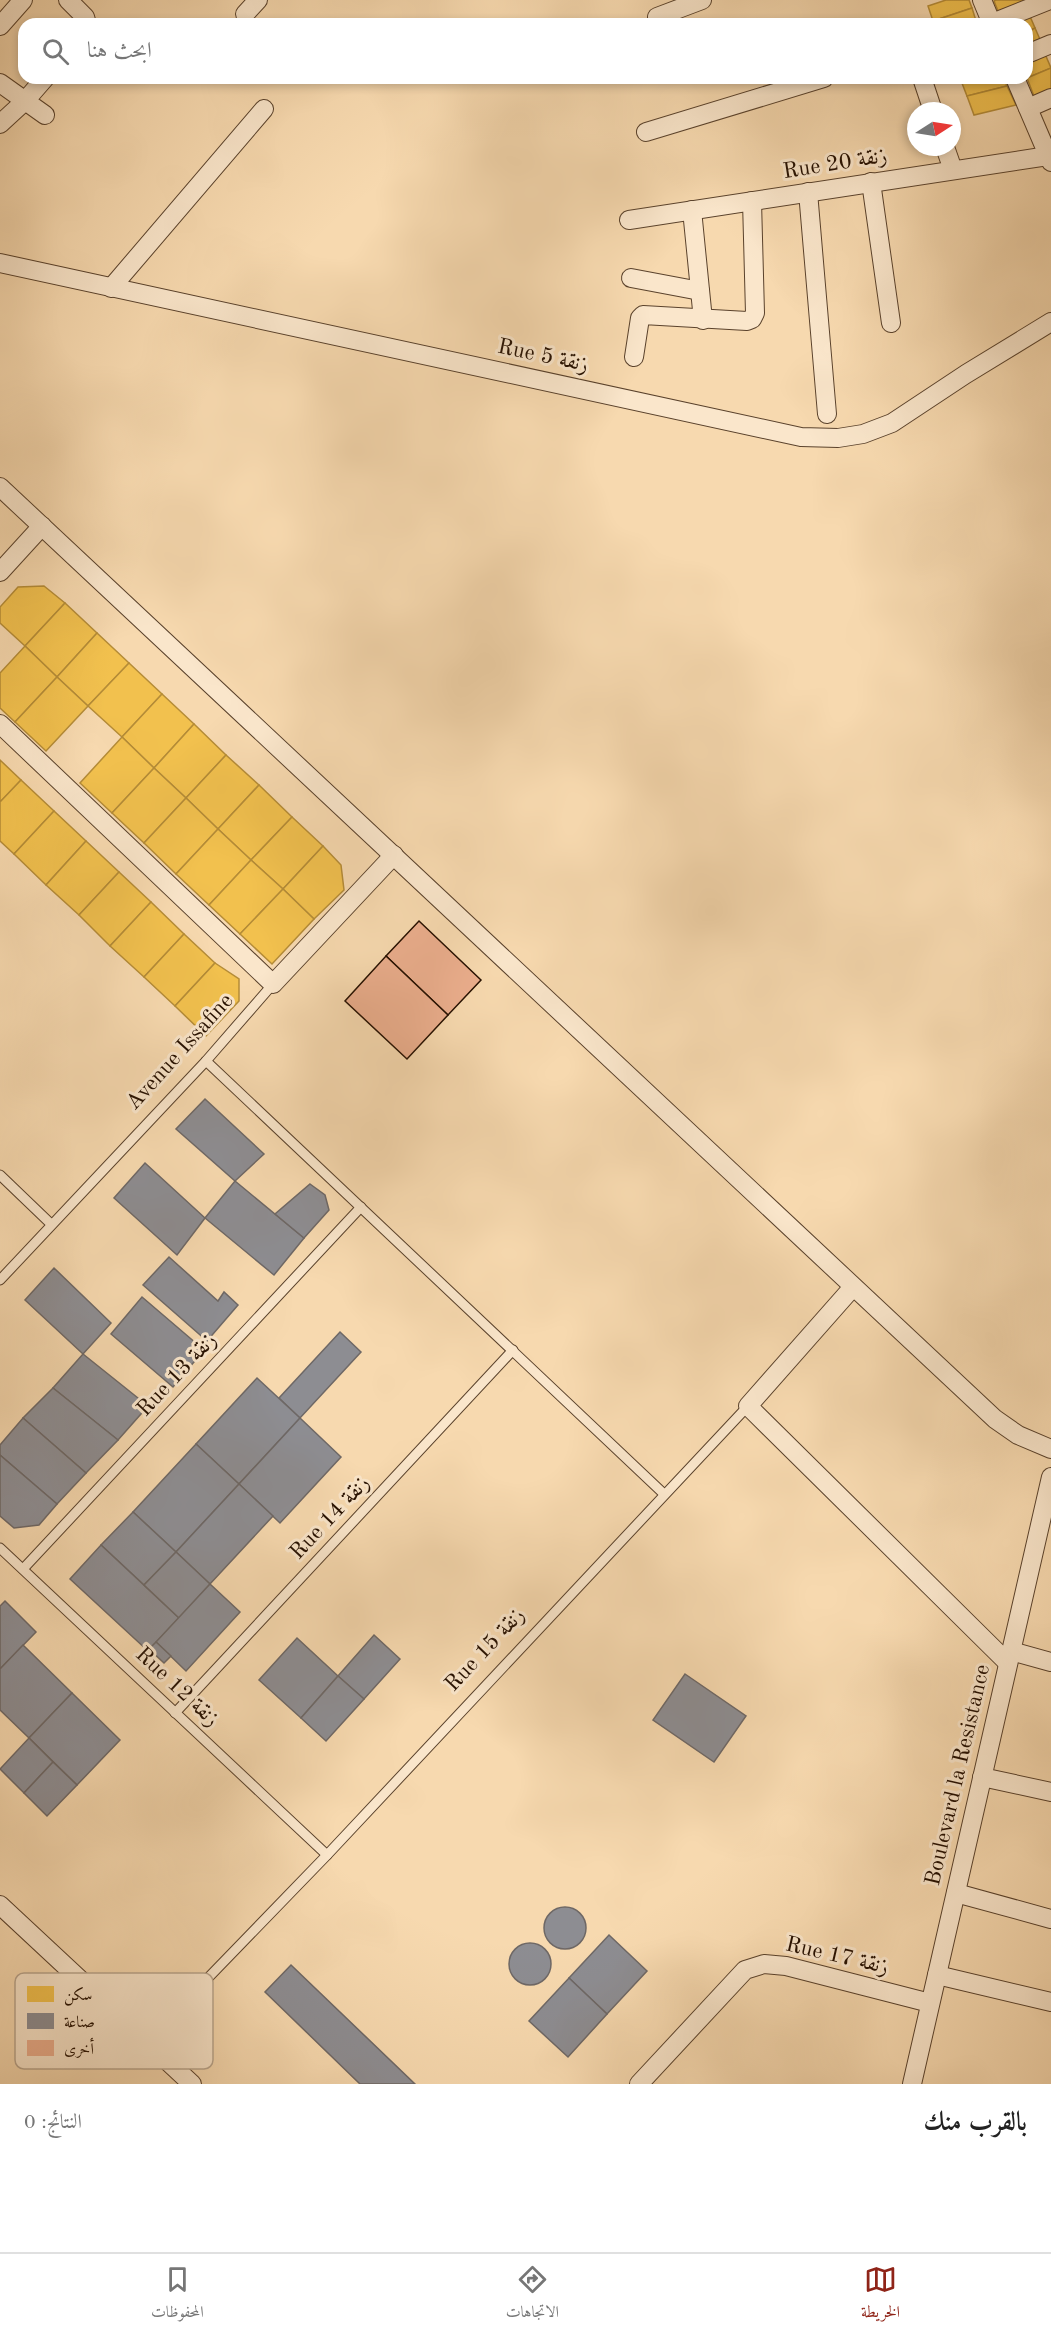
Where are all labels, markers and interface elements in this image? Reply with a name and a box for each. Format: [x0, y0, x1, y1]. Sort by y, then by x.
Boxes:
search box [18, 18, 1033, 84]
icon: search [39, 35, 72, 68]
text: ابحث هنا [87, 40, 152, 62]
north arrow [907, 102, 961, 156]
street label: Rue 20 زنقة [781, 145, 889, 184]
street label: Rue 5 زنقة [495, 336, 590, 377]
street label: Avenue Issafine [122, 990, 238, 1114]
street label: Rue 13 زنقة [133, 1329, 222, 1422]
street label: Rue 14 زنقة [286, 1472, 375, 1565]
street label: Rue 15 زنقة [441, 1604, 530, 1697]
street label: Rue 12 زنقة [130, 1643, 223, 1732]
street label: Boulevard la Resistance [922, 1662, 994, 1888]
street label: Rue 17 زنقة [783, 1933, 891, 1980]
legend [15, 1973, 213, 2069]
text: سكن [64, 1986, 92, 2006]
text: صناعة [64, 2015, 95, 2031]
text: أخرى [64, 2037, 94, 2059]
text: بالقرب منك [924, 2110, 1027, 2136]
text: النتائج: 0 [24, 2113, 82, 2133]
tab: المحفوظات [151, 2263, 204, 2327]
tab: الاتجاهات [506, 2263, 559, 2327]
tab: الخريطة [861, 2263, 900, 2327]

